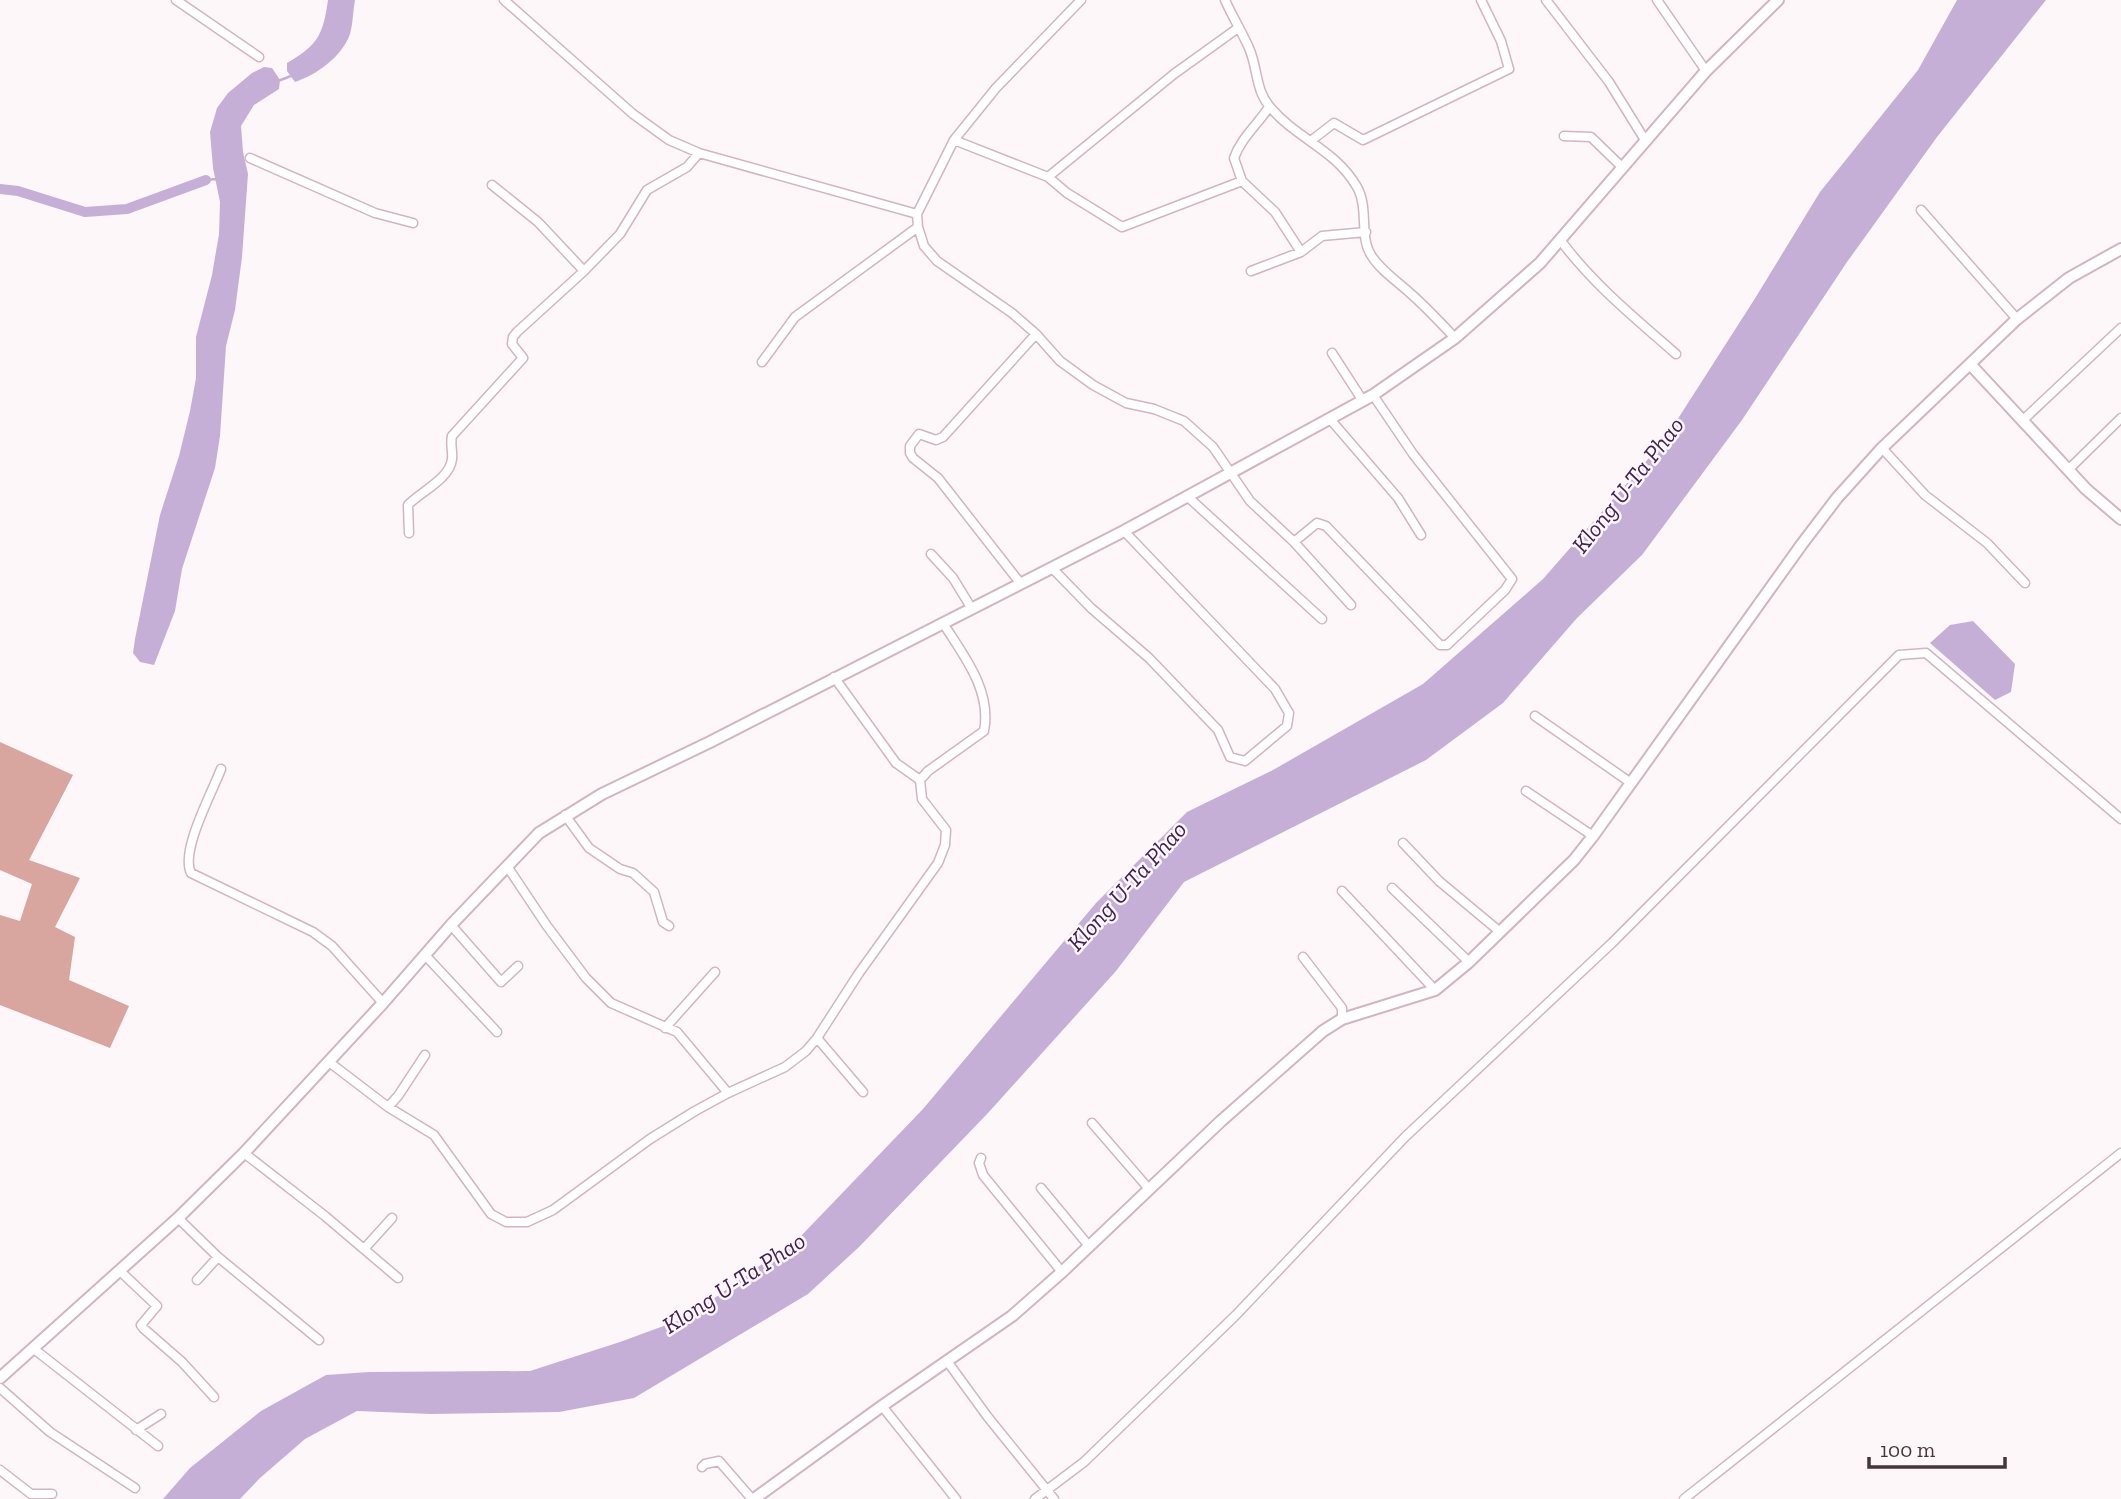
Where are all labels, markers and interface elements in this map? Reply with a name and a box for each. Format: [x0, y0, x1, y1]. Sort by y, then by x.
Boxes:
water label: Klong U-Ta Phao [1565, 411, 1690, 559]
water label: Klong U-Ta Phao [1061, 815, 1193, 957]
water label: Klong U-Ta Phao [657, 1226, 811, 1340]
scale bar [1869, 1426, 2006, 1470]
text: 100 m [1880, 1437, 1935, 1462]

